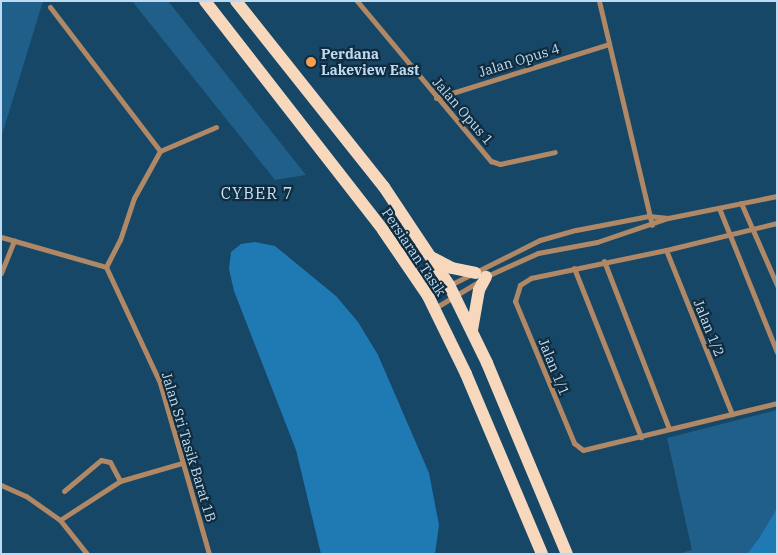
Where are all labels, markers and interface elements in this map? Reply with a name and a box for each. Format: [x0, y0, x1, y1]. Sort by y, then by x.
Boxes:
street label: Jalan Opus 4 [476, 40, 562, 80]
place label: Perdana Lakeview East [321, 46, 419, 78]
marker: Perdana Lakeview East [305, 56, 317, 68]
street label: Jalan Opus 1 [429, 74, 497, 148]
district label: CYBER 7 [220, 183, 294, 203]
street label: Persiaran Tasik [378, 205, 450, 299]
street label: Jalan 1/2 [690, 297, 728, 359]
street label: Jalan 1/1 [535, 336, 573, 398]
street label: Jalan Sri Tasik Barat 1B [158, 370, 220, 524]

